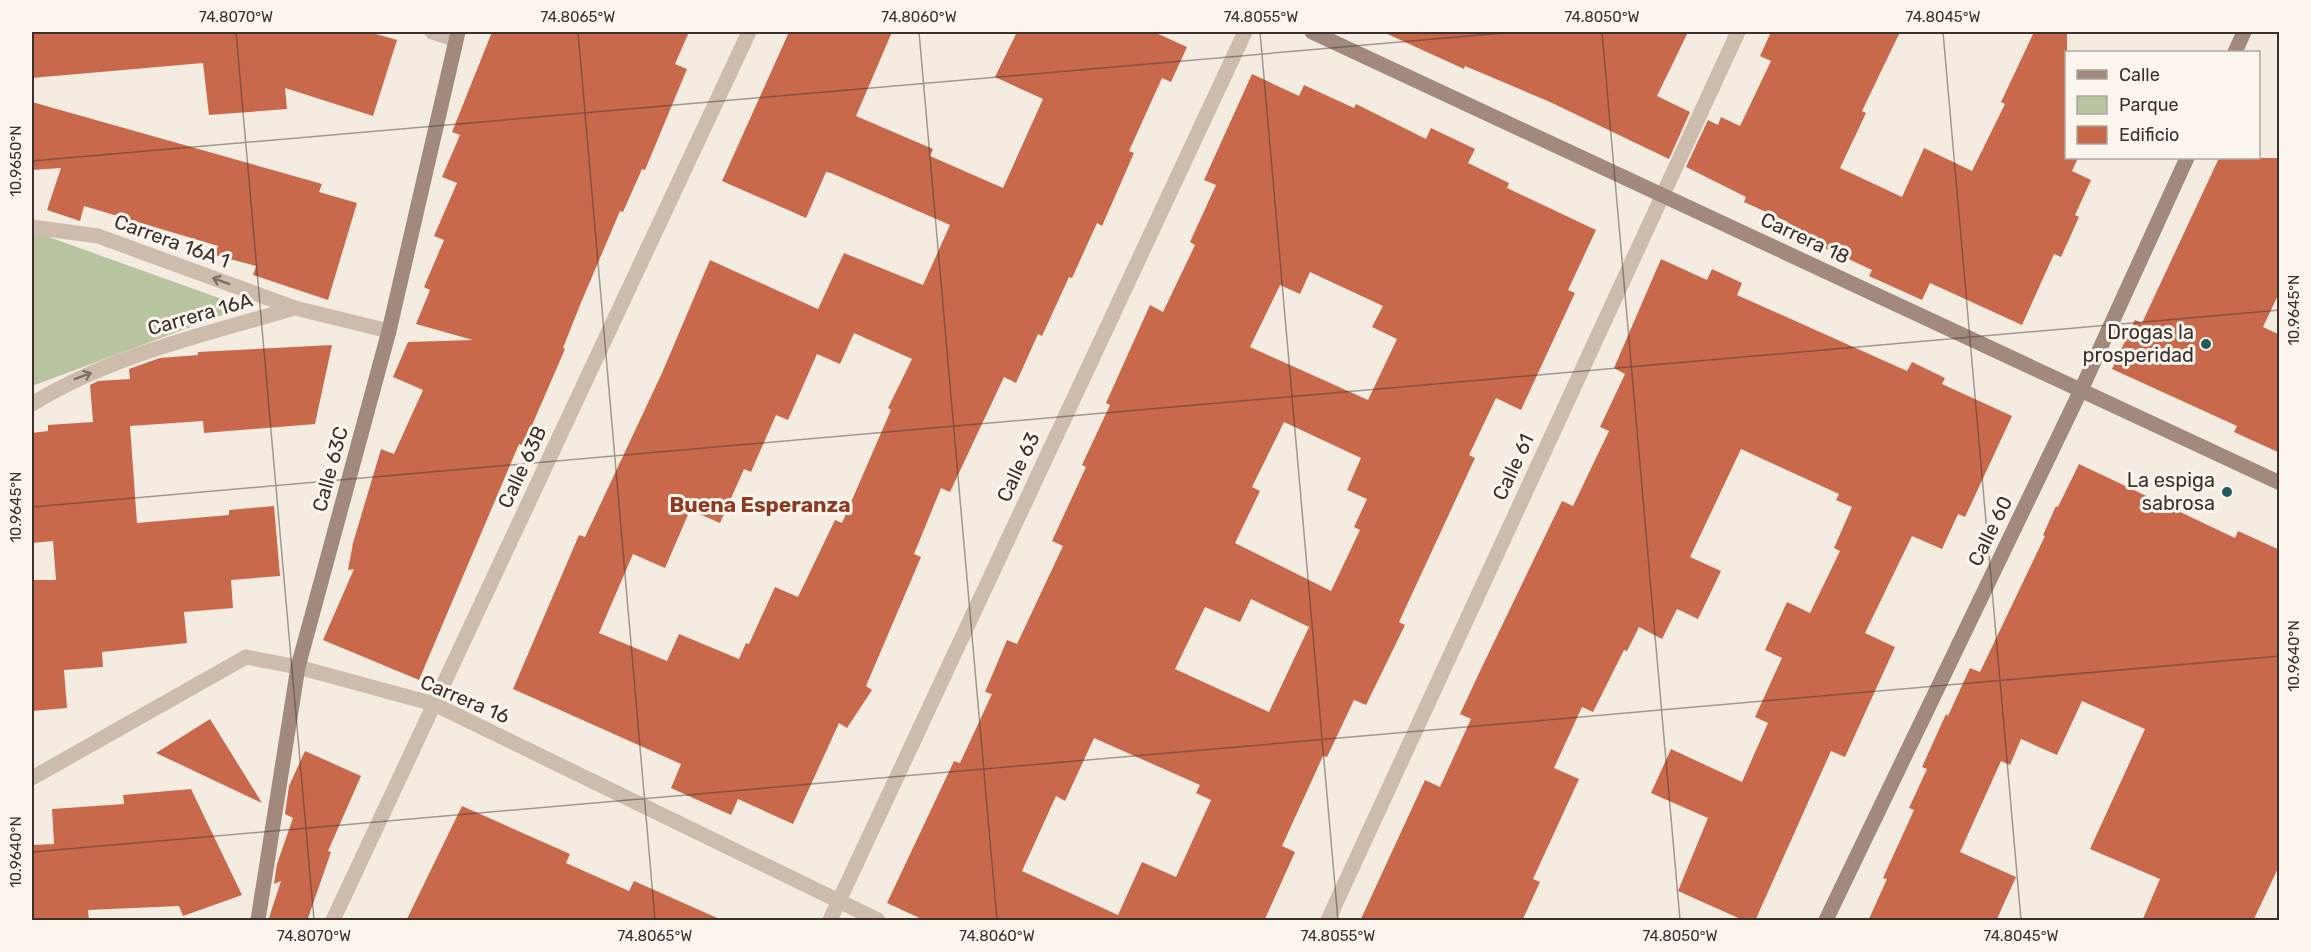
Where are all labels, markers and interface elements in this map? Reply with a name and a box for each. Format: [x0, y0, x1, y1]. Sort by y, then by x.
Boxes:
text: 74.8070°W [199, 8, 273, 26]
text: 74.8065°W [541, 8, 615, 26]
text: 74.8060°W [881, 8, 957, 26]
text: 74.8055°W [1224, 8, 1298, 26]
text: 74.8050°W [1564, 8, 1640, 26]
text: 74.8045°W [1905, 8, 1981, 26]
legend [2065, 51, 2260, 159]
text: Calle [2119, 64, 2160, 86]
text: Parque [2119, 94, 2179, 116]
text: Edificio [2119, 124, 2179, 146]
text: 10.9650°N [7, 125, 25, 197]
street label: Carrera 18 [1757, 207, 1853, 269]
street label: Carrera 16A 1 [111, 209, 233, 273]
one-way arrow [212, 274, 230, 285]
text: 10.9645°N [2285, 274, 2303, 346]
street label: Carrera 16A [145, 288, 255, 340]
place label: Drogas la prosperidad [2083, 320, 2194, 367]
marker: Drogas la prosperidad [2199, 337, 2213, 351]
one-way arrow [73, 370, 92, 381]
street label: Calle 63B [493, 422, 551, 512]
street label: Calle 63C [307, 424, 353, 514]
street label: Calle 63 [991, 428, 1045, 506]
street label: Calle 61 [1487, 430, 1539, 504]
place label: La espiga sabrosa [2127, 468, 2215, 515]
text: 10.9645°N [7, 471, 25, 543]
marker: La espiga sabrosa [2220, 485, 2234, 499]
district label: Buena Esperanza [669, 492, 851, 517]
street label: Calle 60 [1963, 492, 2017, 570]
text: 10.9640°N [2285, 620, 2303, 692]
street label: Carrera 16 [417, 669, 513, 729]
text: 10.9640°N [7, 816, 25, 888]
text: 74.8070°W [277, 927, 351, 945]
text: 74.8065°W [618, 927, 692, 945]
text: 74.8060°W [959, 927, 1035, 945]
text: 74.8055°W [1301, 927, 1375, 945]
text: 74.8050°W [1642, 927, 1718, 945]
text: 74.8045°W [1983, 927, 2059, 945]

